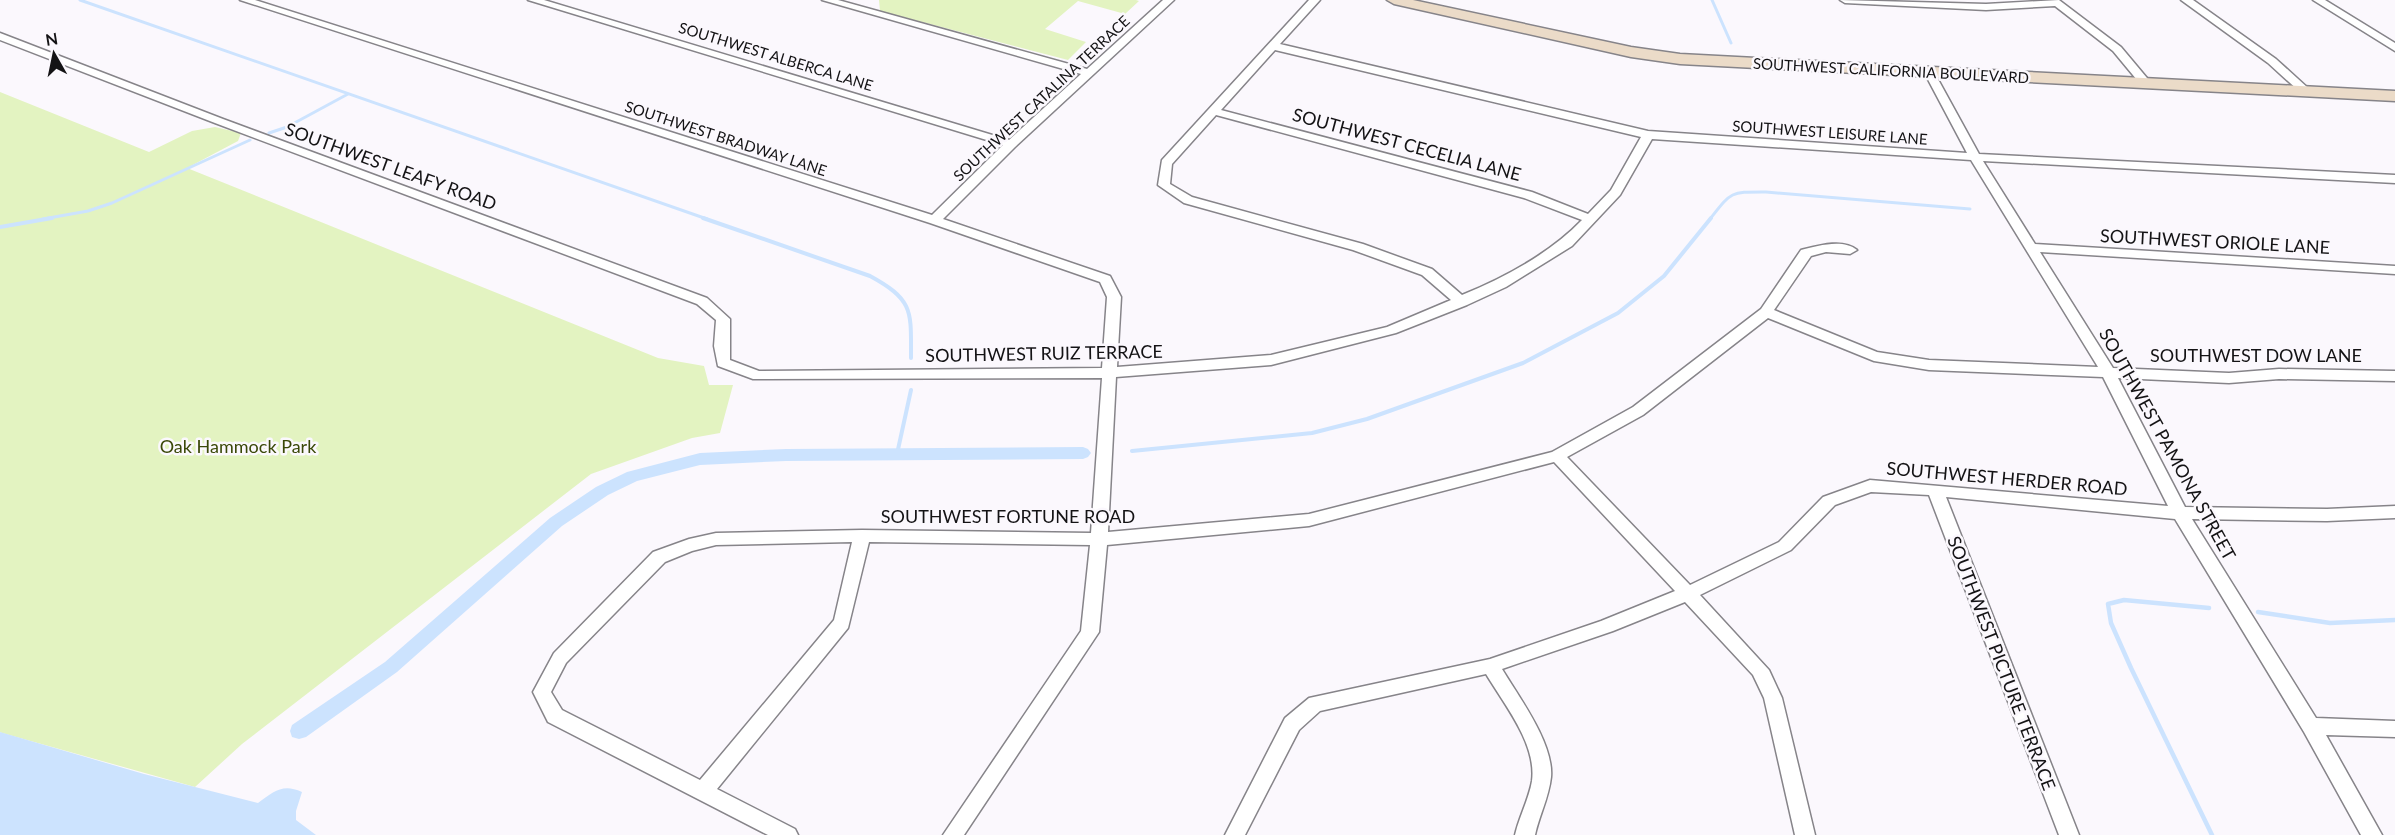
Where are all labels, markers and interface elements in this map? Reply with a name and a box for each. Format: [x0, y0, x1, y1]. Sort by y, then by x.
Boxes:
street label: SOUTHWEST CATALINA TERRACE [949, 11, 1133, 185]
street label: SOUTHWEST ALBERCA LANE [677, 18, 875, 94]
north arrow [24, 24, 84, 84]
text: N [44, 28, 59, 49]
street label: SOUTHWEST CALIFORNIA BOULEVARD [1752, 54, 2030, 86]
street label: SOUTHWEST BRADWAY LANE [623, 97, 829, 179]
street label: SOUTHWEST CECELIA LANE [1290, 103, 1524, 185]
street label: SOUTHWEST LEISURE LANE [1732, 116, 1928, 148]
street label: SOUTHWEST LEAFY ROAD [282, 117, 500, 215]
street label: SOUTHWEST ORIOLE LANE [2099, 224, 2331, 258]
street label: SOUTHWEST PAMONA STREET [2095, 324, 2241, 564]
street label: SOUTHWEST RUIZ TERRACE [925, 340, 1163, 366]
street label: SOUTHWEST DOW LANE [2150, 344, 2362, 366]
park label: Oak Hammock Park [160, 435, 317, 457]
street label: SOUTHWEST HERDER ROAD [1886, 457, 2128, 499]
street label: SOUTHWEST FORTUNE ROAD [881, 505, 1135, 527]
street label: SOUTHWEST PICTURE TERRACE [1943, 533, 2061, 793]

